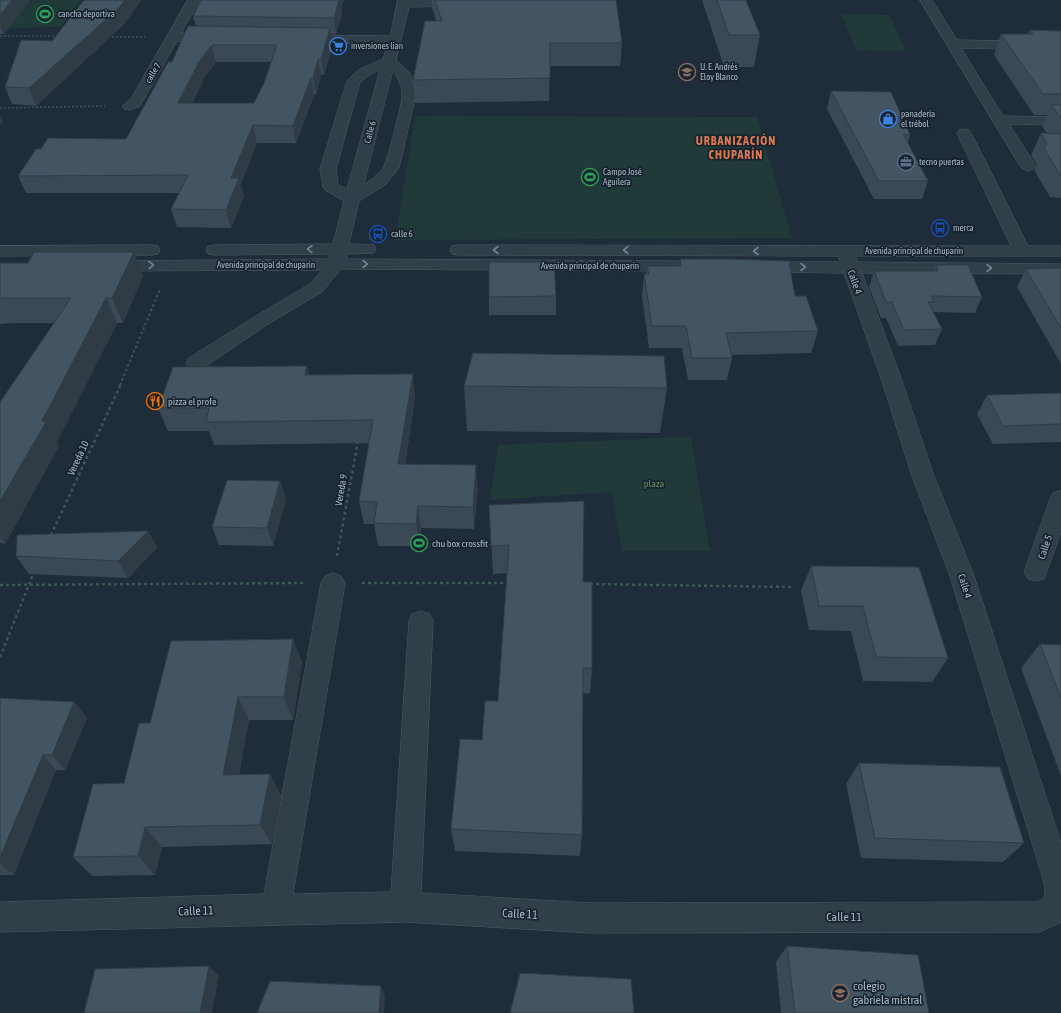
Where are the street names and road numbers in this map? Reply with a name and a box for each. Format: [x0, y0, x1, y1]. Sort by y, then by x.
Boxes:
street label: calle 7 [143, 61, 163, 85]
street label: Calle 6 [362, 120, 378, 144]
street label: Avenida principal de chuparin [865, 246, 963, 256]
street label: Avenida principal de chuparin [217, 260, 315, 270]
street label: Avenida principal de chuparin [541, 261, 639, 271]
street label: Calle 4 [846, 268, 865, 296]
street label: Vereda 10 [65, 439, 91, 477]
street label: Vereda 9 [333, 473, 349, 507]
street label: Calle 5 [1036, 533, 1054, 561]
street label: Calle 4 [956, 572, 974, 600]
street label: Calle 11 [178, 903, 214, 919]
street label: Calle 11 [502, 906, 538, 922]
street label: Calle 11 [826, 910, 862, 924]

